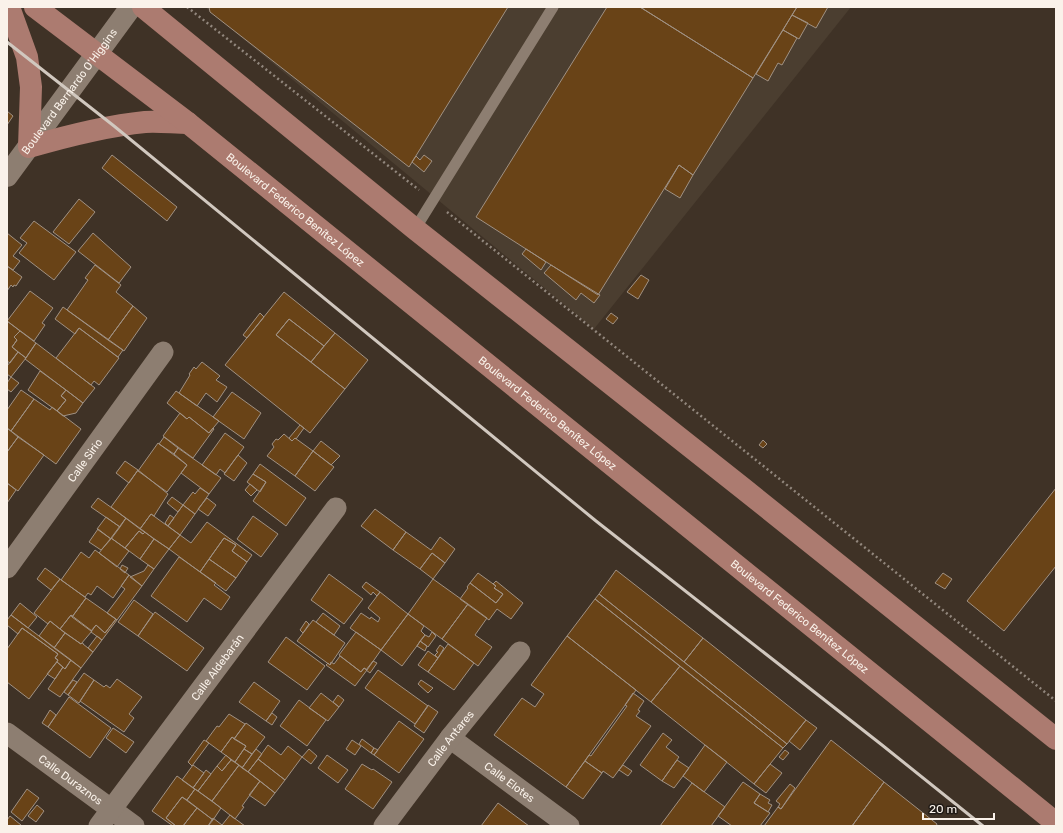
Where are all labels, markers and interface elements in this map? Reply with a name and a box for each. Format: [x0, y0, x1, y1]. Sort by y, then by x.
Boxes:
street label: Boulevard Bernardo O'Higgins [19, 26, 120, 157]
street label: Boulevard Federico Benítez López [223, 150, 367, 270]
street label: Boulevard Federico Benítez López [476, 354, 619, 473]
street label: Calle Sirio [65, 436, 105, 485]
street label: Boulevard Federico Benítez López [728, 557, 872, 677]
street label: Calle Aldebarán [189, 632, 247, 703]
street label: Calle Antares [425, 708, 477, 769]
street label: Calle Duraznos [36, 752, 105, 808]
street label: Calle Elotes [481, 760, 537, 806]
scale bar [923, 795, 994, 821]
text: 20 m [929, 802, 957, 816]

